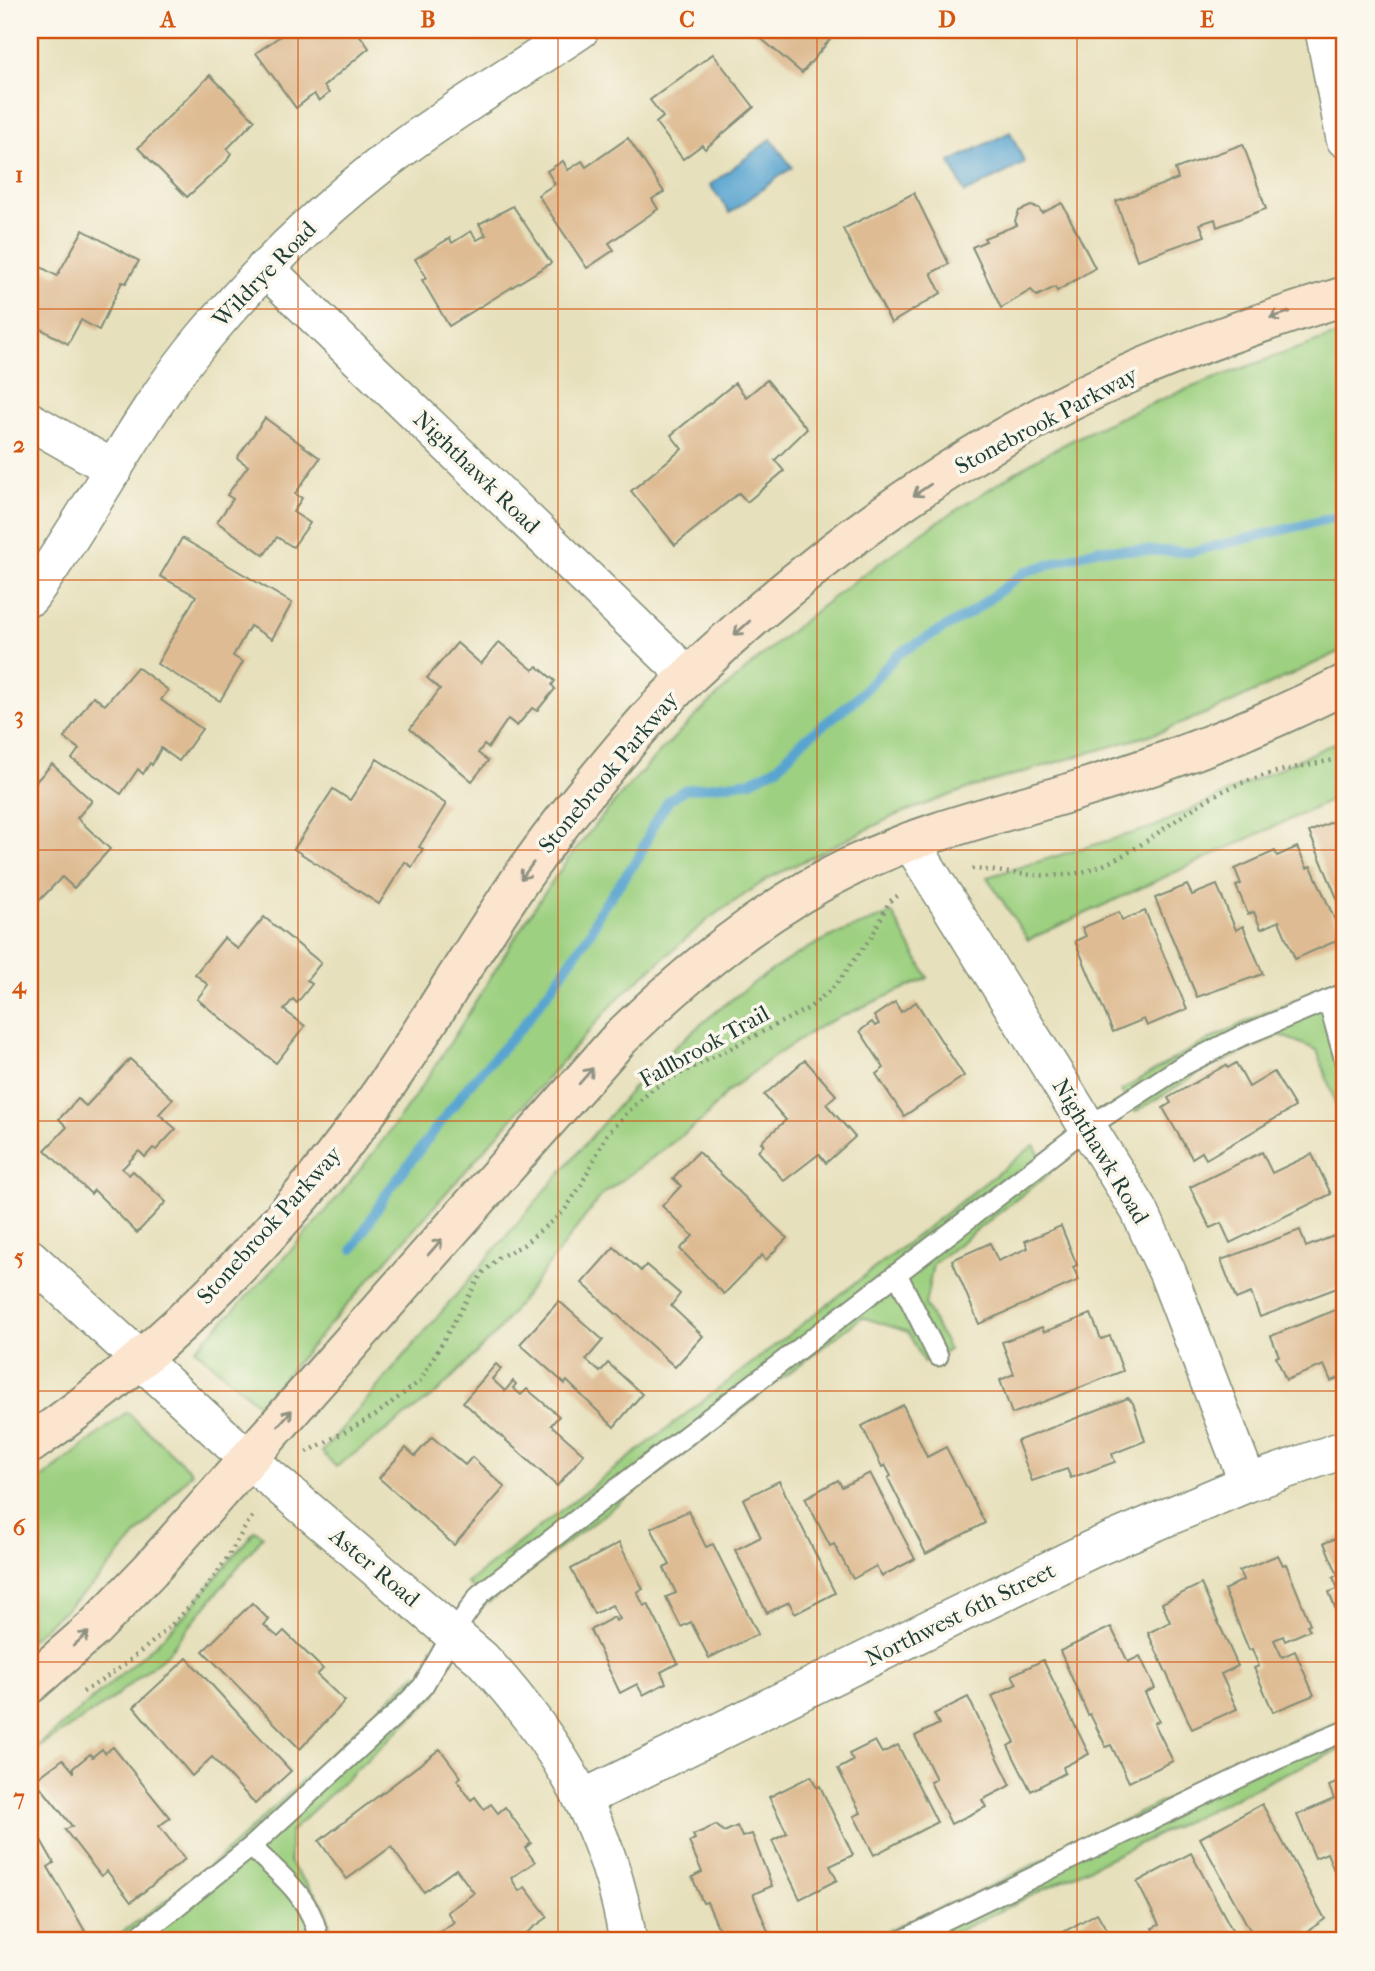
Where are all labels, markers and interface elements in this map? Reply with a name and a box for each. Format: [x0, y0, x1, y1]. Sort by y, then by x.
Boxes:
text: A [159, 6, 177, 33]
text: B [421, 6, 436, 33]
text: C [679, 6, 695, 33]
text: D [938, 6, 956, 33]
text: E [1200, 6, 1214, 33]
text: 1 [15, 161, 23, 188]
street label: Wildrye Road [206, 215, 322, 334]
one-way arrow [1269, 310, 1291, 323]
street label: Stonebrook Parkway [950, 361, 1143, 480]
street label: Nighthawk Road [408, 405, 546, 540]
text: 2 [13, 431, 25, 458]
one-way arrow [913, 483, 933, 497]
one-way arrow [733, 620, 751, 636]
street label: Stonebrook Parkway [533, 685, 684, 859]
text: 3 [14, 702, 24, 729]
one-way arrow [519, 861, 534, 880]
text: 4 [11, 972, 27, 999]
street label: Fallbrook Trail [635, 999, 774, 1093]
one-way arrow [578, 1068, 594, 1086]
street label: Nighthawk Road [1047, 1074, 1155, 1229]
street label: Stonebrook Parkway [191, 1140, 348, 1310]
one-way arrow [427, 1238, 443, 1256]
text: 5 [14, 1243, 24, 1270]
one-way arrow [277, 1409, 293, 1427]
text: 6 [13, 1514, 26, 1541]
street label: Aster Road [324, 1521, 425, 1613]
street label: Northwest 6th Street [861, 1557, 1060, 1672]
one-way arrow [72, 1631, 90, 1647]
text: 7 [12, 1784, 25, 1811]

